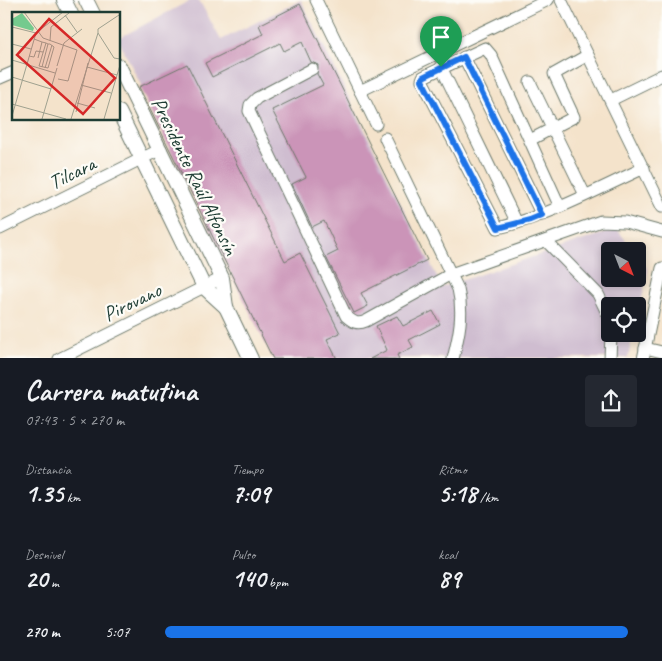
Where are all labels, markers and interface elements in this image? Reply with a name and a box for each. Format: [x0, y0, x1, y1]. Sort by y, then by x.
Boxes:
inset map [12, 12, 120, 120]
pin [420, 16, 462, 67]
icon: arrive [427, 23, 455, 51]
street label: Presidente Raúl Alfonsín [146, 93, 245, 260]
street label: Tilcara [44, 150, 102, 195]
north arrow [601, 242, 646, 288]
map controls [601, 242, 646, 342]
street label: Pirovano [99, 276, 167, 327]
button: locate [601, 297, 646, 342]
text: Carrera matutina [25, 373, 197, 408]
button: share [585, 375, 637, 427]
text: 07:43 · 5 × 270 m [25, 410, 124, 430]
text: Distancia [25, 461, 71, 478]
text: Tiempo [232, 461, 263, 478]
text: Ritmo [438, 461, 467, 478]
text: 1.35 [25, 478, 63, 510]
text: 7:09 [232, 478, 270, 510]
text: 5:18 [438, 478, 477, 510]
text: km [63, 489, 80, 506]
text: /km [477, 489, 498, 506]
text: Desnivel [25, 546, 63, 563]
text: Pulso [232, 546, 255, 563]
text: kcal [438, 546, 457, 563]
text: 20 [25, 563, 48, 595]
text: 140 [232, 563, 265, 595]
text: 89 [438, 563, 461, 595]
text: m [48, 574, 59, 591]
text: bpm [265, 574, 288, 591]
text: 270 m [25, 622, 60, 642]
text: 5:07 [105, 622, 130, 642]

